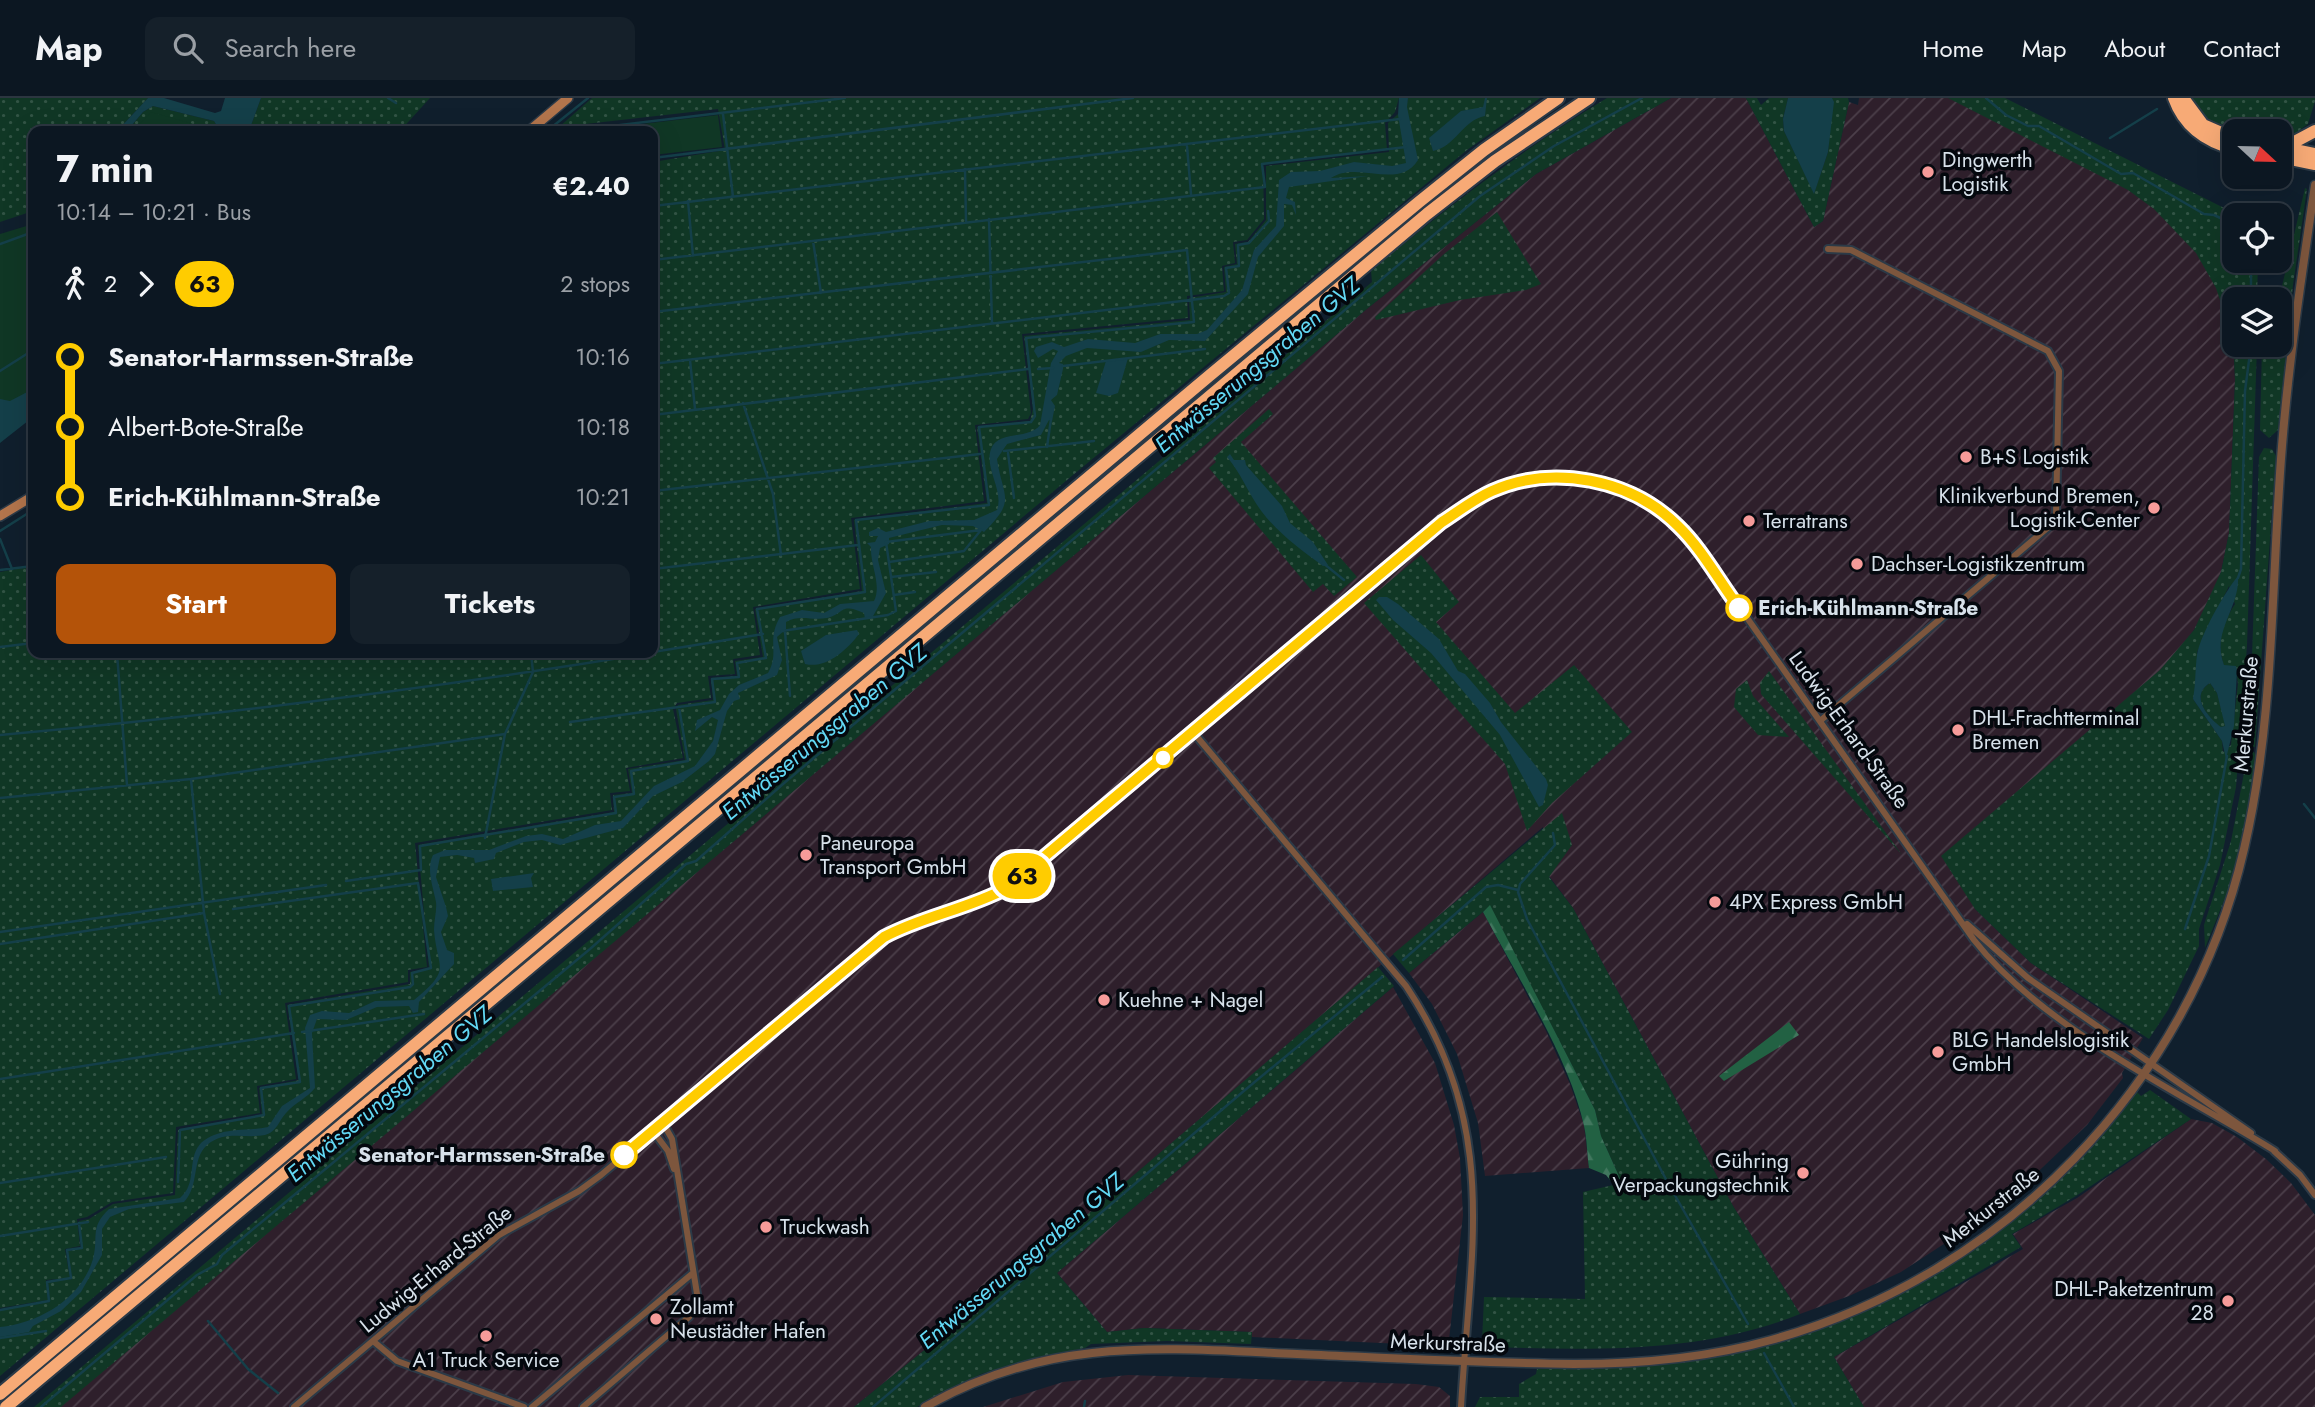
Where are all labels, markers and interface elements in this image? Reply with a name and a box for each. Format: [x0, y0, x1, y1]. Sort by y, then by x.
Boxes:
search box [145, 17, 635, 80]
text: Map [35, 25, 103, 72]
icon: search [169, 29, 207, 67]
text: Search here [225, 29, 356, 67]
text: Home [1922, 31, 1984, 66]
text: Map [2022, 31, 2066, 66]
text: About [2104, 31, 2165, 66]
text: Contact [2203, 31, 2280, 66]
north arrow [2222, 119, 2292, 189]
map controls [2222, 119, 2292, 357]
text: 7 min [56, 141, 154, 196]
place label: Dingwerth Logistik [1942, 145, 2033, 199]
marker: Dingwerth Logistik [1920, 164, 1936, 180]
text: €2.40 [552, 167, 630, 205]
text: 10:14 – 10:21 · Bus [56, 195, 251, 229]
button: locate [2222, 203, 2292, 273]
icon: walk [56, 265, 94, 303]
icon: forward [127, 265, 165, 303]
text: 63 [189, 266, 220, 301]
text: 2 [104, 267, 117, 301]
text: 2 stops [560, 267, 630, 301]
water label: Entwässerungsgraben GVZ [1147, 268, 1369, 461]
button: layers [2222, 287, 2292, 357]
text: Senator-Harmssen-Straße [108, 338, 414, 376]
text: 10:16 [575, 340, 630, 374]
text: Albert-Bote-Straße [108, 408, 304, 446]
text: 10:18 [576, 410, 630, 444]
place label: B+S Logistik [1980, 442, 2090, 472]
marker: B+S Logistik [1958, 449, 1974, 465]
text: Erich-Kühlmann-Straße [108, 478, 381, 516]
text: 10:21 [576, 480, 630, 514]
place label: Klinikverbund Bremen, Logistik-Center [1938, 481, 2141, 535]
marker: Klinikverbund Bremen, Logistik-Center [2146, 500, 2162, 516]
place label: Terratrans [1763, 506, 1848, 536]
marker: Terratrans [1741, 513, 1757, 529]
place label: Dachser-Logistikzentrum [1871, 549, 2085, 579]
marker: Dachser-Logistikzentrum [1849, 556, 1865, 572]
button: Start [56, 564, 336, 644]
button: Tickets [350, 564, 630, 644]
place label: Erich-Kühlmann-Straße [1758, 593, 1978, 623]
marker: Erich-Kühlmann-Straße [1726, 595, 1752, 621]
water label: Entwässerungsgraben GVZ [714, 635, 936, 828]
street label: Ludwig-Erhard-Straße [1782, 645, 1917, 815]
street label: Merkurstraße [2226, 655, 2266, 773]
place label: DHL-Frachtterminal Bremen [1972, 703, 2140, 757]
marker: DHL-Frachtterminal Bremen [1950, 722, 1966, 738]
unlabelled marker [1153, 748, 1173, 768]
place label: Paneuropa Transport GmbH [820, 828, 967, 882]
marker: Paneuropa Transport GmbH [798, 847, 814, 863]
line badge: 63 [990, 853, 1054, 899]
text: 63 [1007, 858, 1037, 893]
place label: 4PX Express GmbH [1729, 887, 1903, 917]
marker: 4PX Express GmbH [1707, 894, 1723, 910]
place label: Kuehne + Nagel [1118, 985, 1263, 1015]
marker: Kuehne + Nagel [1096, 992, 1112, 1008]
water label: Entwässerungsgraben GVZ [279, 997, 501, 1190]
place label: BLG Handelslogistik GmbH [1952, 1025, 2130, 1079]
marker: BLG Handelslogistik GmbH [1930, 1044, 1946, 1060]
place label: Senator-Harmssen-Straße [358, 1140, 605, 1170]
marker: Senator-Harmssen-Straße [611, 1142, 637, 1168]
place label: Gühring Verpackungstechnik [1613, 1146, 1790, 1200]
street label: Merkurstraße [1936, 1159, 2046, 1254]
water label: Entwässerungsgraben GVZ [911, 1164, 1133, 1357]
marker: Gühring Verpackungstechnik [1795, 1165, 1811, 1181]
street label: Ludwig-Erhard-Straße [353, 1198, 519, 1340]
place label: Truckwash [780, 1212, 870, 1242]
marker: Truckwash [758, 1219, 774, 1235]
place label: DHL-Paketzentrum 28 [2054, 1274, 2214, 1328]
place label: Zollamt Neustädter Hafen [670, 1292, 826, 1346]
marker: DHL-Paketzentrum 28 [2220, 1293, 2236, 1309]
marker: Zollamt Neustädter Hafen [648, 1311, 664, 1327]
street label: Merkurstraße [1390, 1326, 1507, 1360]
marker: A1 Truck Service [478, 1328, 494, 1344]
place label: A1 Truck Service [412, 1345, 560, 1375]

